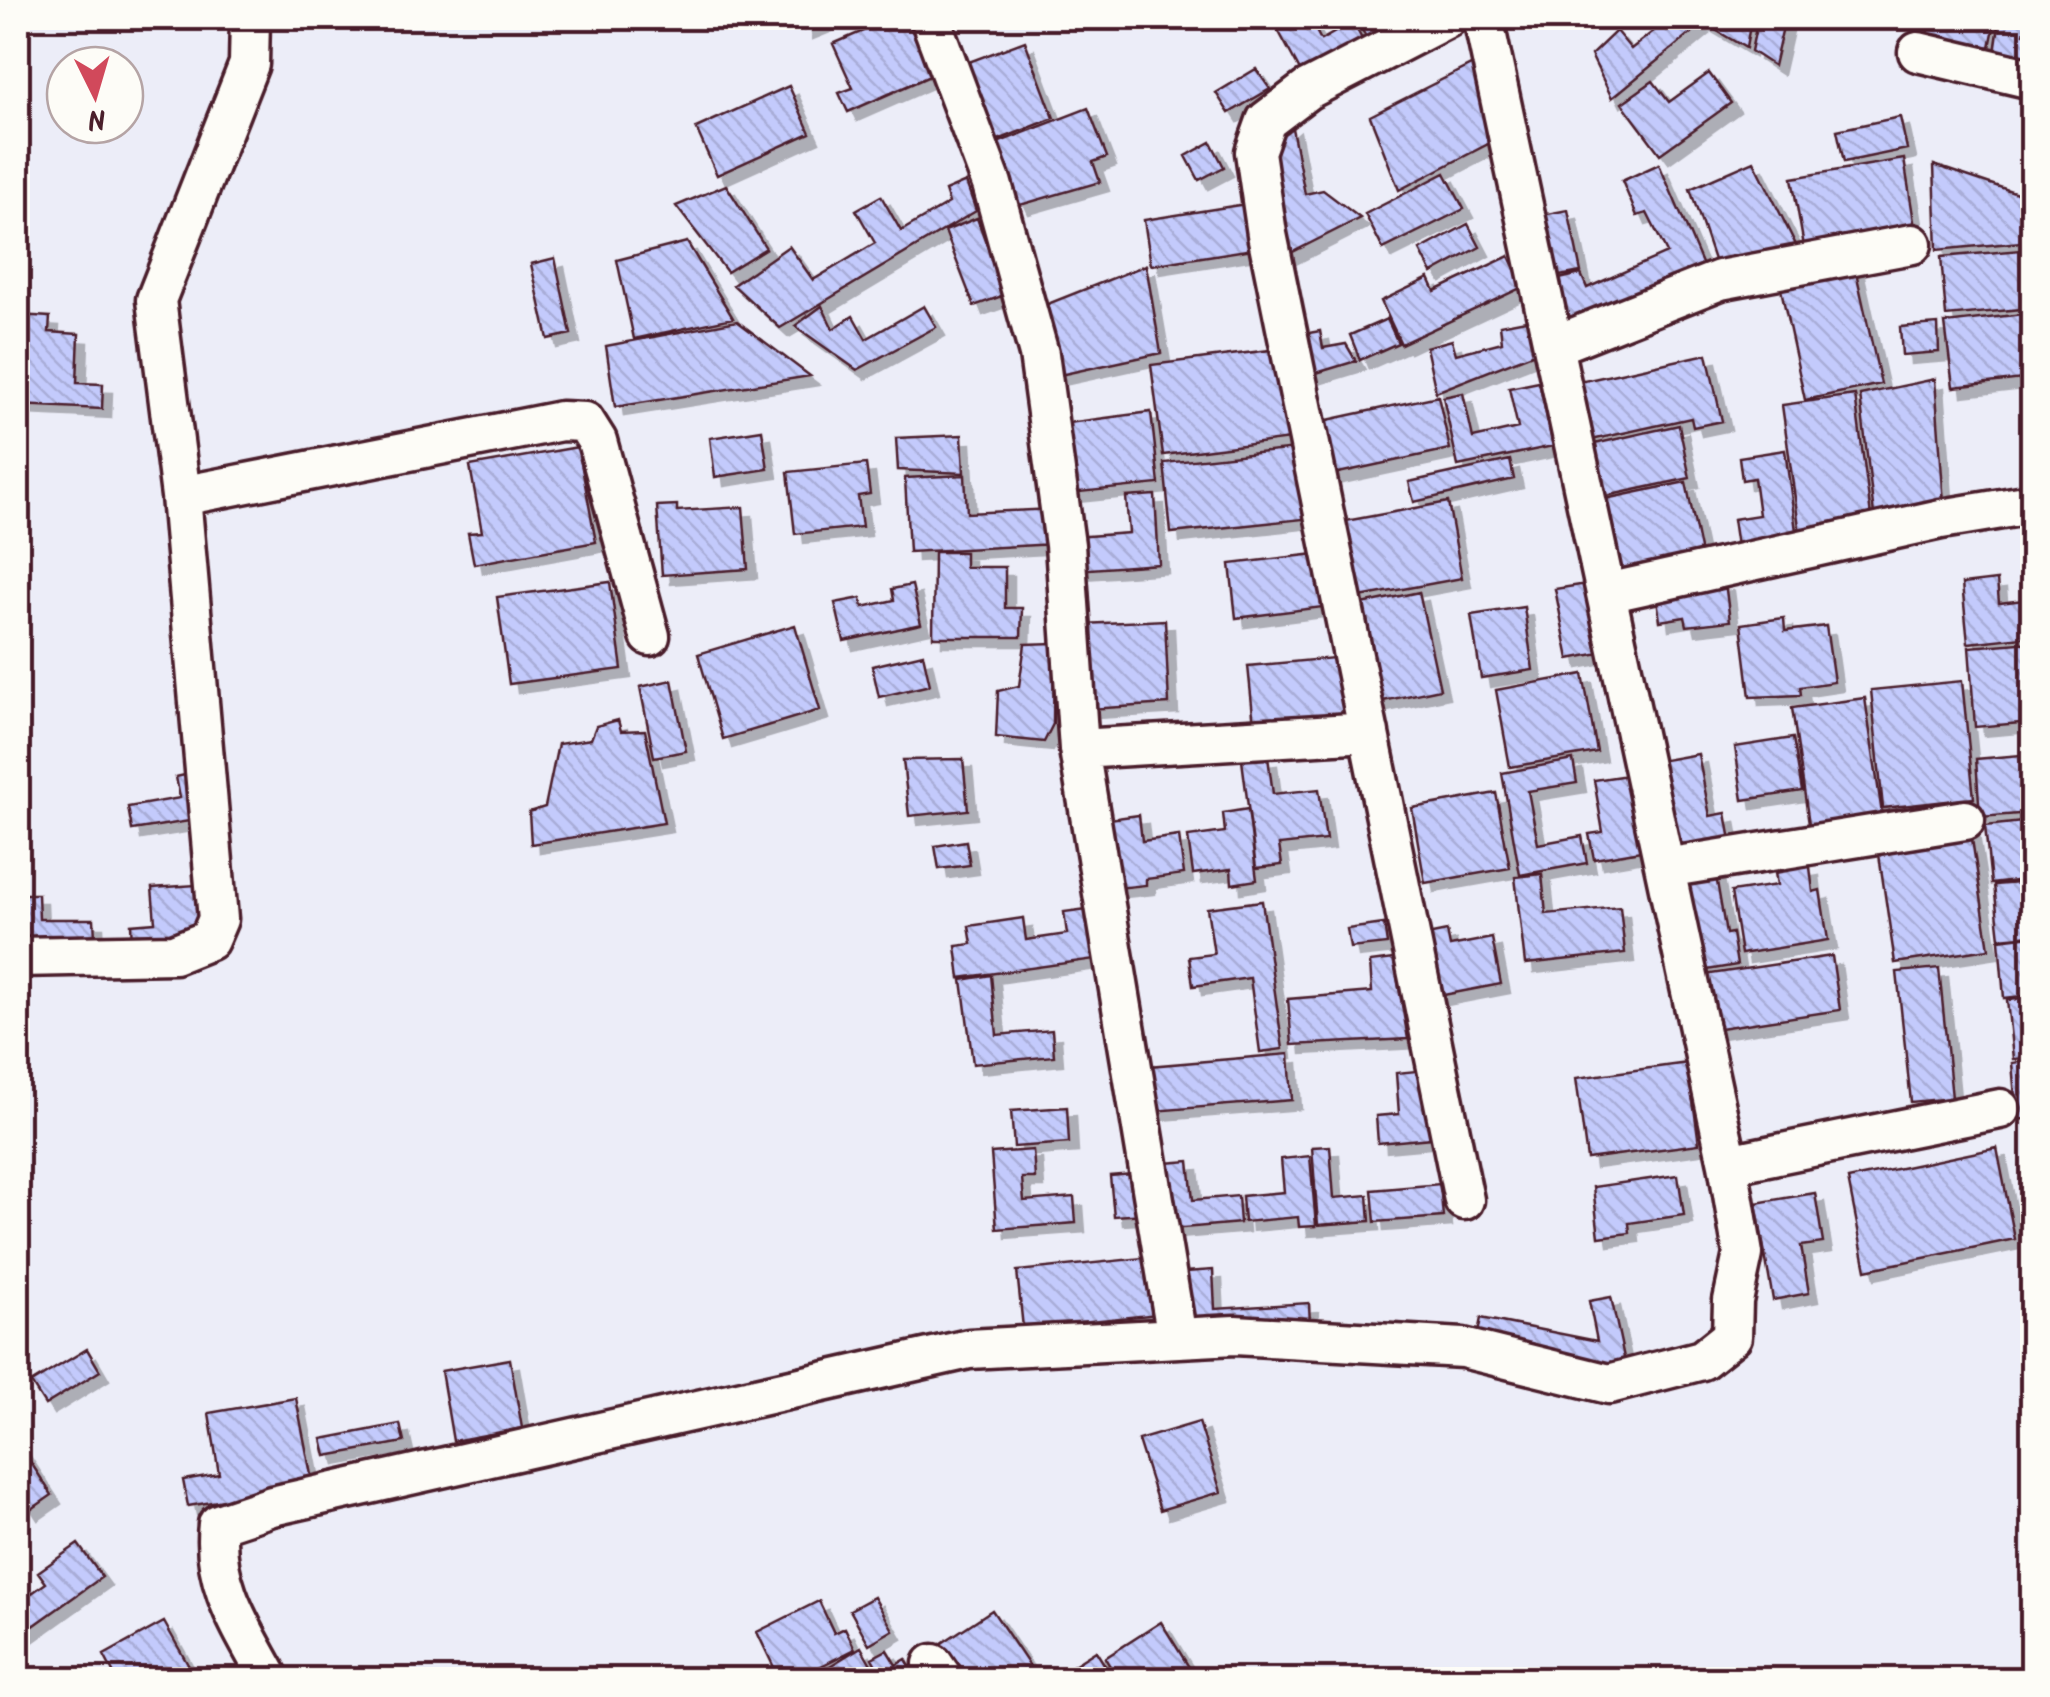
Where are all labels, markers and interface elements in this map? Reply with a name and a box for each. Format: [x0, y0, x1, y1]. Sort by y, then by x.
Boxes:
north arrow [45, 45, 145, 145]
text: N [86, 94, 108, 141]

